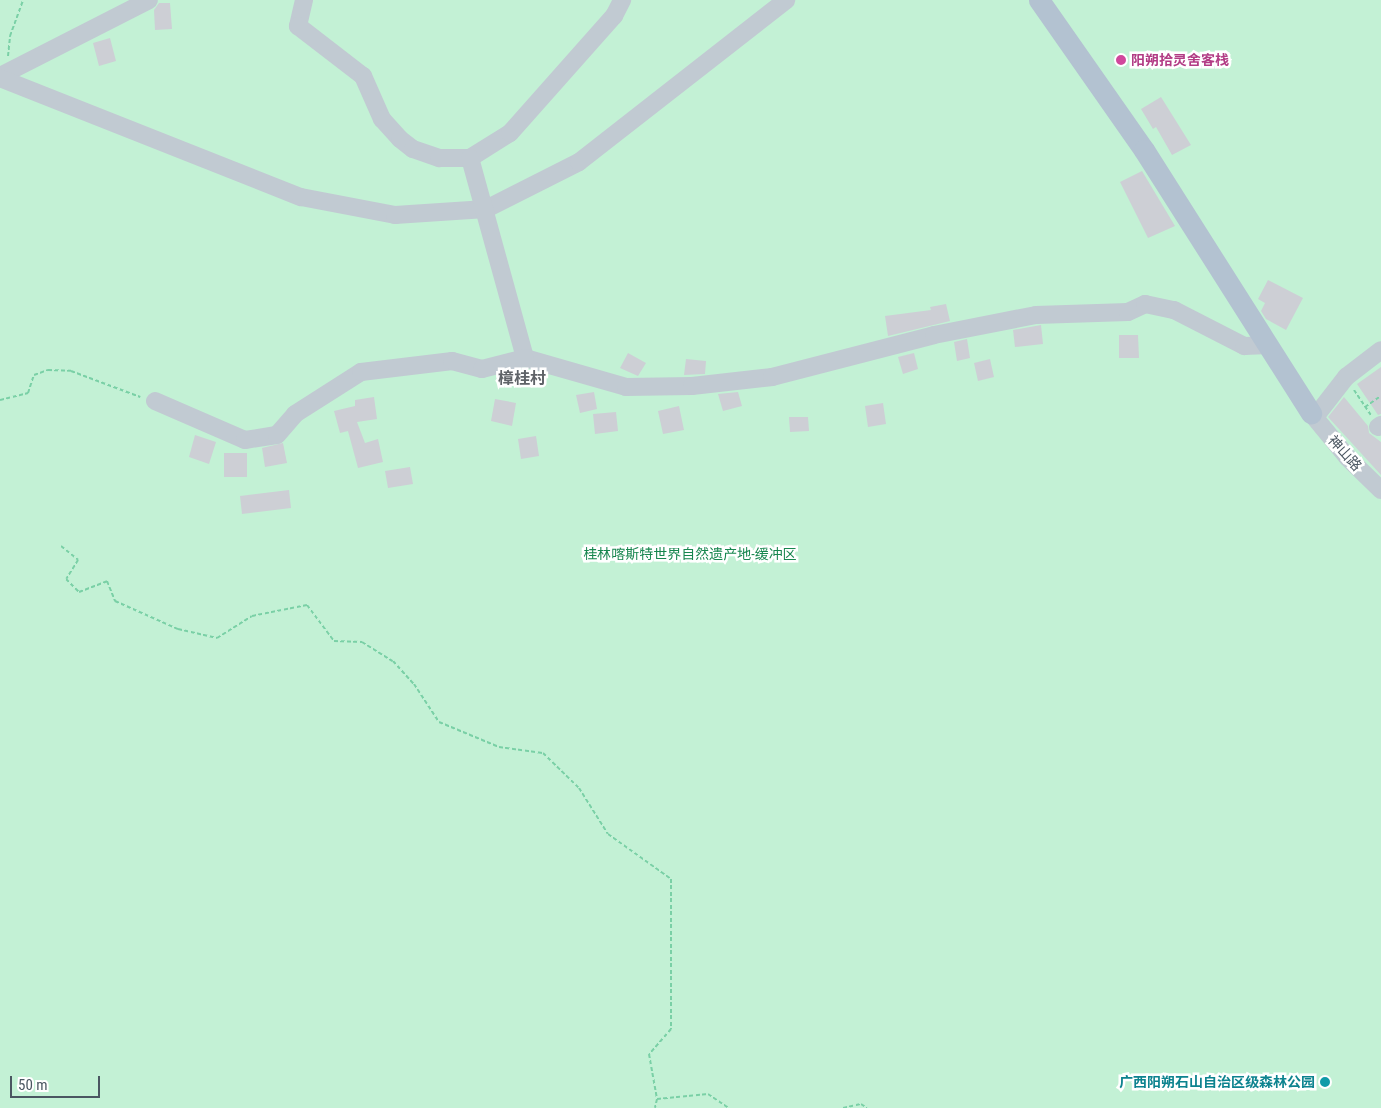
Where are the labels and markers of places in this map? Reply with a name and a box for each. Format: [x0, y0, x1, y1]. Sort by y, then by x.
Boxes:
place label: 阳朔拾灵舍客栈 [1131, 52, 1229, 68]
marker: 阳朔拾灵舍客栈 [1115, 54, 1127, 66]
place label: 广西阳朔石山自治区级森林公园 [1119, 1074, 1315, 1090]
marker: 广西阳朔石山自治区级森林公园 [1319, 1076, 1331, 1088]

